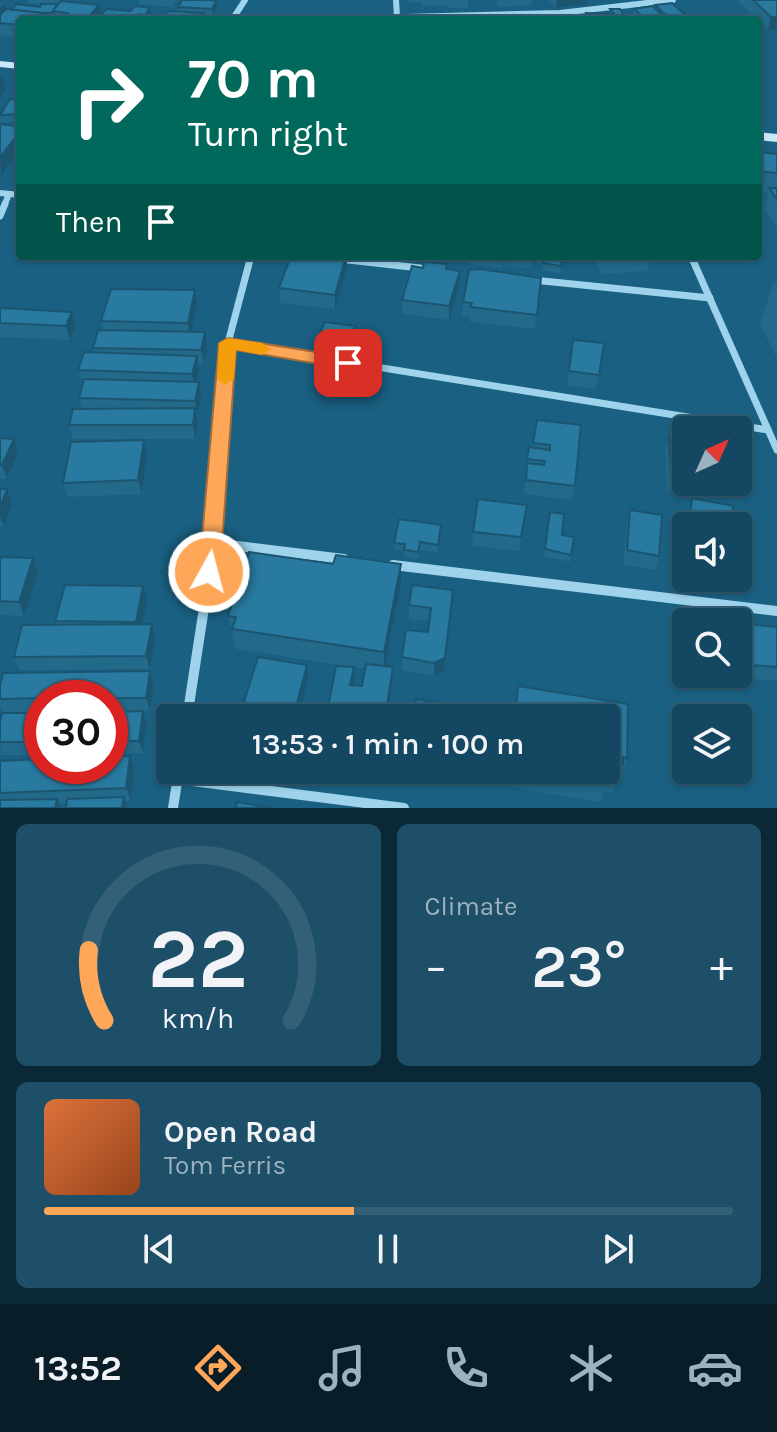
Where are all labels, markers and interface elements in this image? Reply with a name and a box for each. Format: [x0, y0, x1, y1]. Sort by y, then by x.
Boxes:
text: 70 m [188, 46, 319, 111]
icon: right [56, 48, 160, 152]
text: Turn right [188, 113, 348, 155]
icon: arrive [139, 200, 183, 244]
text: Then [56, 204, 123, 240]
pin [314, 329, 382, 397]
icon: arrive [326, 341, 370, 385]
north arrow [672, 416, 752, 496]
map controls [672, 416, 752, 784]
button: sound [672, 512, 752, 592]
position arrow [167, 530, 251, 614]
button: search [672, 608, 752, 688]
speed limit sign: 30 [24, 680, 128, 784]
button: layers [672, 704, 752, 784]
text: 13:53 · 1 min · 100 m [252, 726, 524, 762]
text: Climate [425, 891, 517, 922]
text: 22 [148, 911, 249, 1008]
text: 23° [531, 932, 626, 1002]
text: − [425, 941, 448, 992]
text: + [710, 941, 733, 992]
text: km/h [162, 1002, 234, 1035]
text: Open Road [164, 1114, 317, 1150]
text: Tom Ferris [164, 1150, 286, 1181]
icon: previous [137, 1227, 181, 1271]
icon: pause [366, 1227, 410, 1271]
icon: next [596, 1227, 640, 1271]
icon: directions [190, 1340, 246, 1396]
icon: music [314, 1340, 370, 1396]
icon: phone [438, 1340, 494, 1396]
icon: climate [563, 1340, 619, 1396]
icon: car [687, 1340, 743, 1396]
text: 13:52 [34, 1347, 122, 1389]

